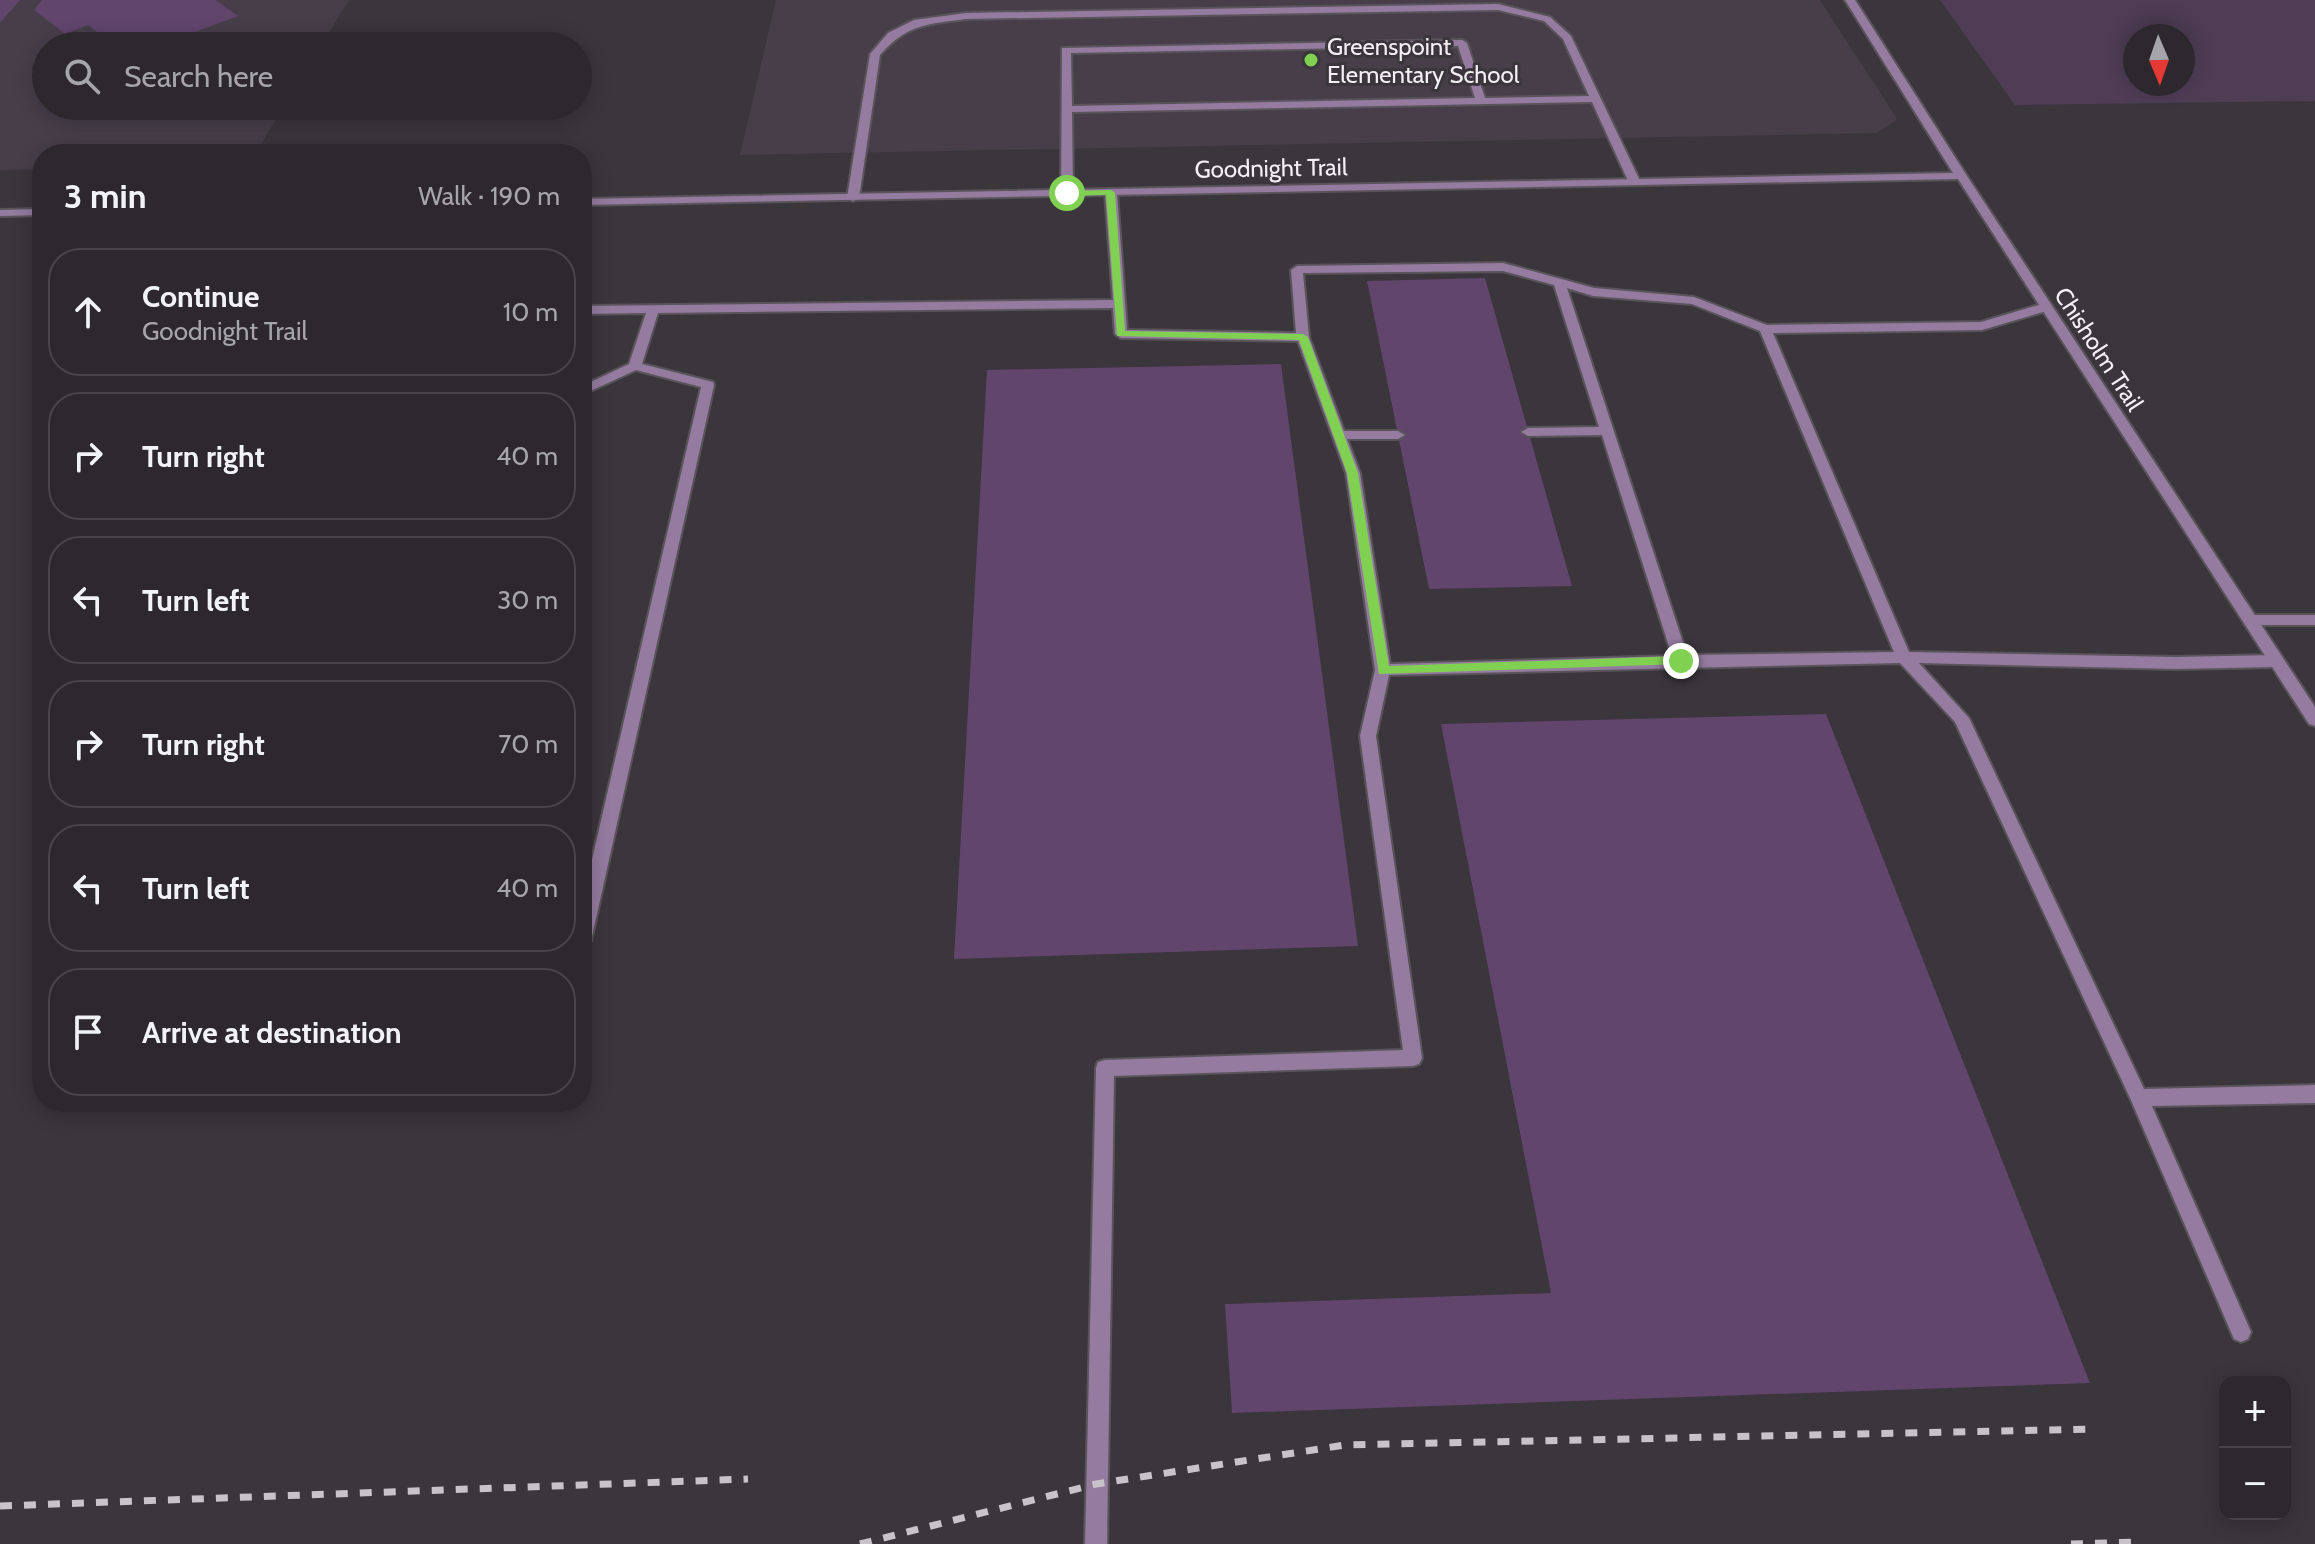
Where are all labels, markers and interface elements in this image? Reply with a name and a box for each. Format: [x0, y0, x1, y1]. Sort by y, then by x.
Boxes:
north arrow [2123, 24, 2195, 96]
search box [32, 32, 592, 120]
place label: Greenspoint Elementary School [1327, 32, 1520, 89]
marker: Greenspoint Elementary School [1302, 51, 1320, 69]
icon: search [60, 54, 104, 98]
text: Search here [124, 58, 273, 95]
street label: Goodnight Trail [1194, 152, 1348, 184]
text: 3 min [64, 175, 146, 217]
route start [1049, 175, 1085, 211]
text: Walk · 190 m [418, 180, 560, 212]
text: Continue [142, 278, 259, 315]
street label: Chisholm Trail [2048, 282, 2150, 417]
icon: ahead [66, 290, 110, 334]
text: 10 m [503, 296, 558, 328]
text: Goodnight Trail [142, 315, 308, 347]
icon: right [66, 434, 110, 478]
text: Turn right [142, 438, 265, 475]
text: 40 m [496, 440, 558, 472]
icon: left [66, 578, 110, 622]
text: Turn left [142, 582, 250, 619]
text: 30 m [497, 584, 558, 616]
route end [1663, 643, 1699, 679]
icon: right [66, 722, 110, 766]
text: Turn right [142, 726, 265, 763]
text: 70 m [498, 728, 558, 760]
icon: left [66, 866, 110, 910]
text: Turn left [142, 870, 250, 907]
text: 40 m [496, 872, 558, 904]
icon: arrive [66, 1010, 110, 1054]
text: Arrive at destination [142, 1014, 402, 1051]
map controls [2219, 1376, 2291, 1520]
button: + [2219, 1376, 2291, 1448]
button: − [2219, 1448, 2291, 1520]

